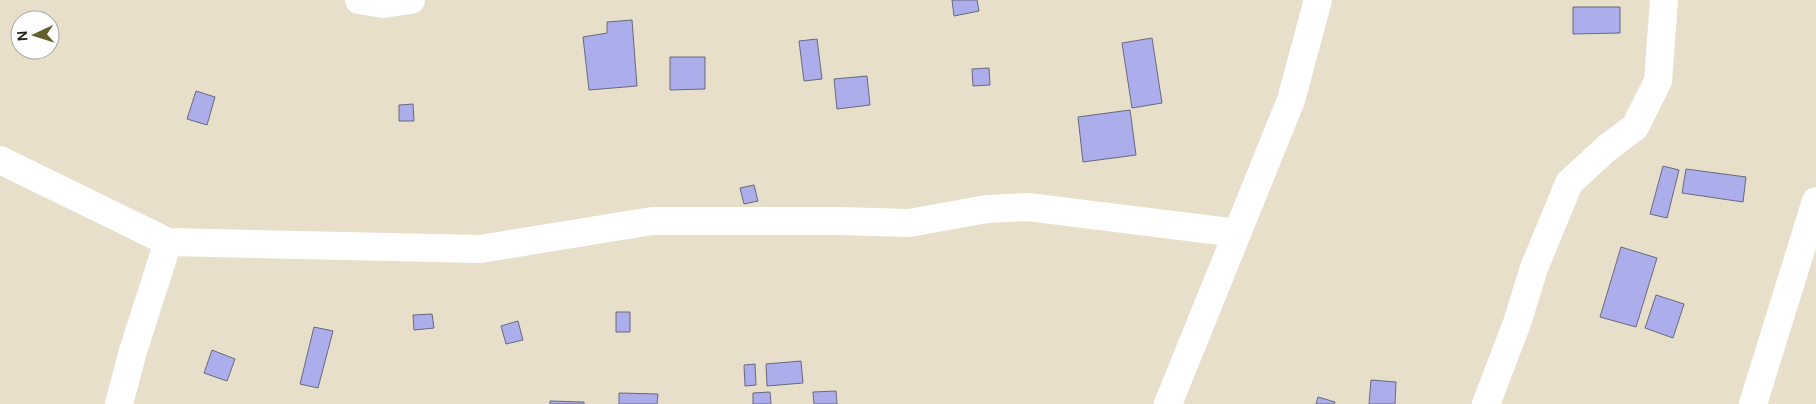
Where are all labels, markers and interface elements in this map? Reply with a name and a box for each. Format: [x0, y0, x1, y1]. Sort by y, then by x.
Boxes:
north arrow [10, 10, 60, 60]
text: N [13, 30, 31, 42]

